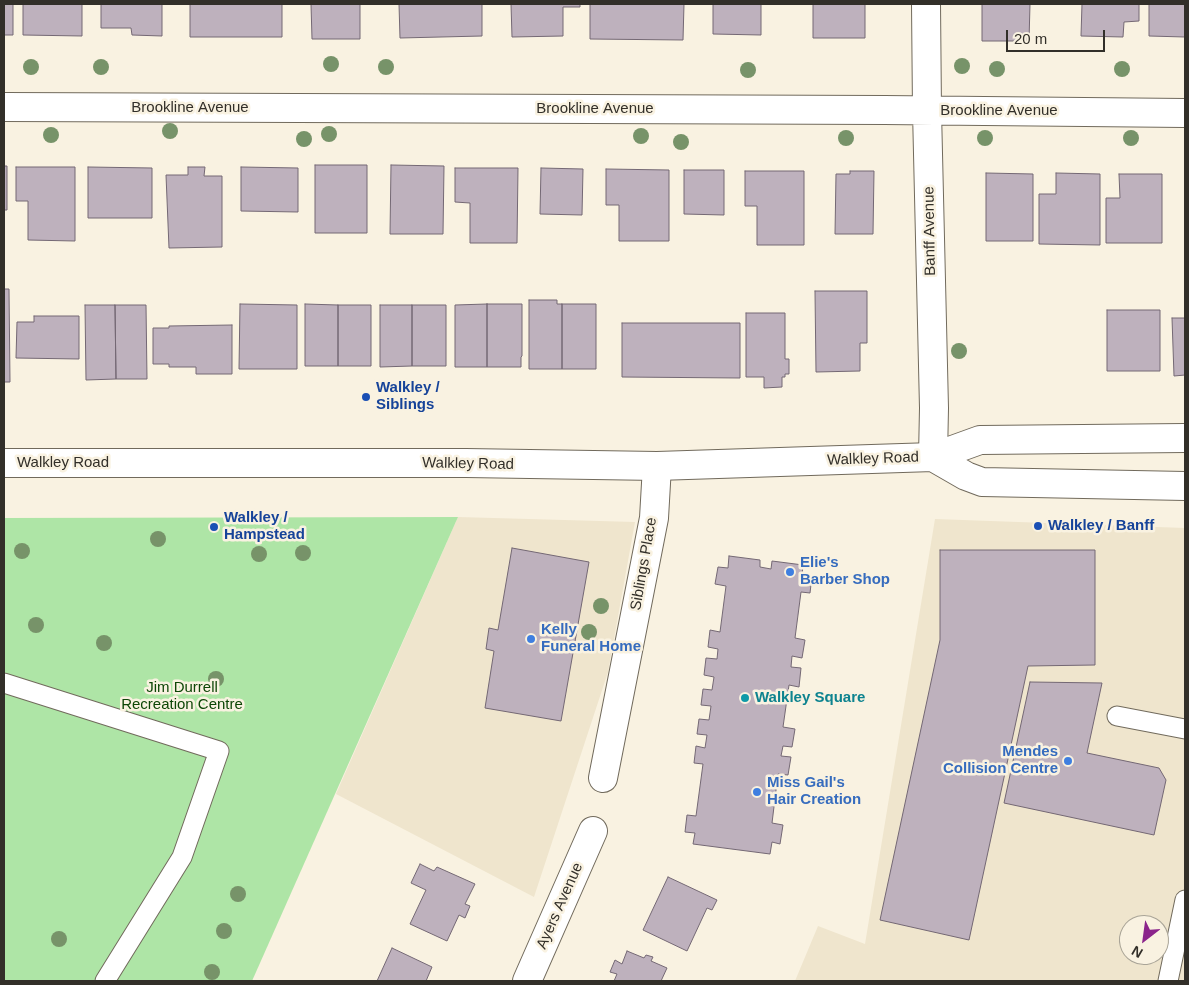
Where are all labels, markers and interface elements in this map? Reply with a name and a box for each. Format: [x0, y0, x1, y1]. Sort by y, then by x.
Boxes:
scale bar [1009, 20, 1108, 52]
text: 20 m [1014, 30, 1047, 47]
street label: Brookline Avenue [131, 99, 249, 117]
street label: Brookline Avenue [536, 100, 654, 118]
street label: Brookline Avenue [940, 102, 1058, 120]
street label: Banff Avenue [920, 186, 940, 276]
place label: Walkley / Siblings [376, 379, 440, 414]
marker: Walkley / Siblings [360, 391, 372, 403]
street label: Walkley Road [827, 448, 919, 470]
street label: Walkley Road [17, 454, 109, 472]
street label: Walkley Road [422, 454, 514, 474]
place label: Walkley / Hampstead [224, 509, 305, 544]
street label: Siblings Place [627, 516, 661, 612]
place label: Walkley / Banff [1048, 517, 1154, 535]
marker: Walkley / Banff [1032, 520, 1044, 532]
marker: Walkley / Hampstead [208, 521, 220, 533]
place label: Elie's Barber Shop [800, 554, 890, 589]
marker: Elie's Barber Shop [784, 566, 796, 578]
place label: Kelly Funeral Home [541, 621, 641, 656]
marker: Kelly Funeral Home [525, 633, 537, 645]
park label: Jim Durrell Recreation Centre [121, 679, 243, 714]
place label: Walkley Square [755, 689, 865, 707]
marker: Walkley Square [739, 692, 751, 704]
place label: Mendes Collision Centre [943, 743, 1058, 778]
marker: Mendes Collision Centre [1062, 755, 1074, 767]
place label: Miss Gail's Hair Creation [767, 774, 861, 809]
marker: Miss Gail's Hair Creation [751, 786, 763, 798]
street label: Ayers Avenue [533, 860, 587, 952]
north arrow [1119, 915, 1169, 965]
text: N [1129, 943, 1145, 962]

